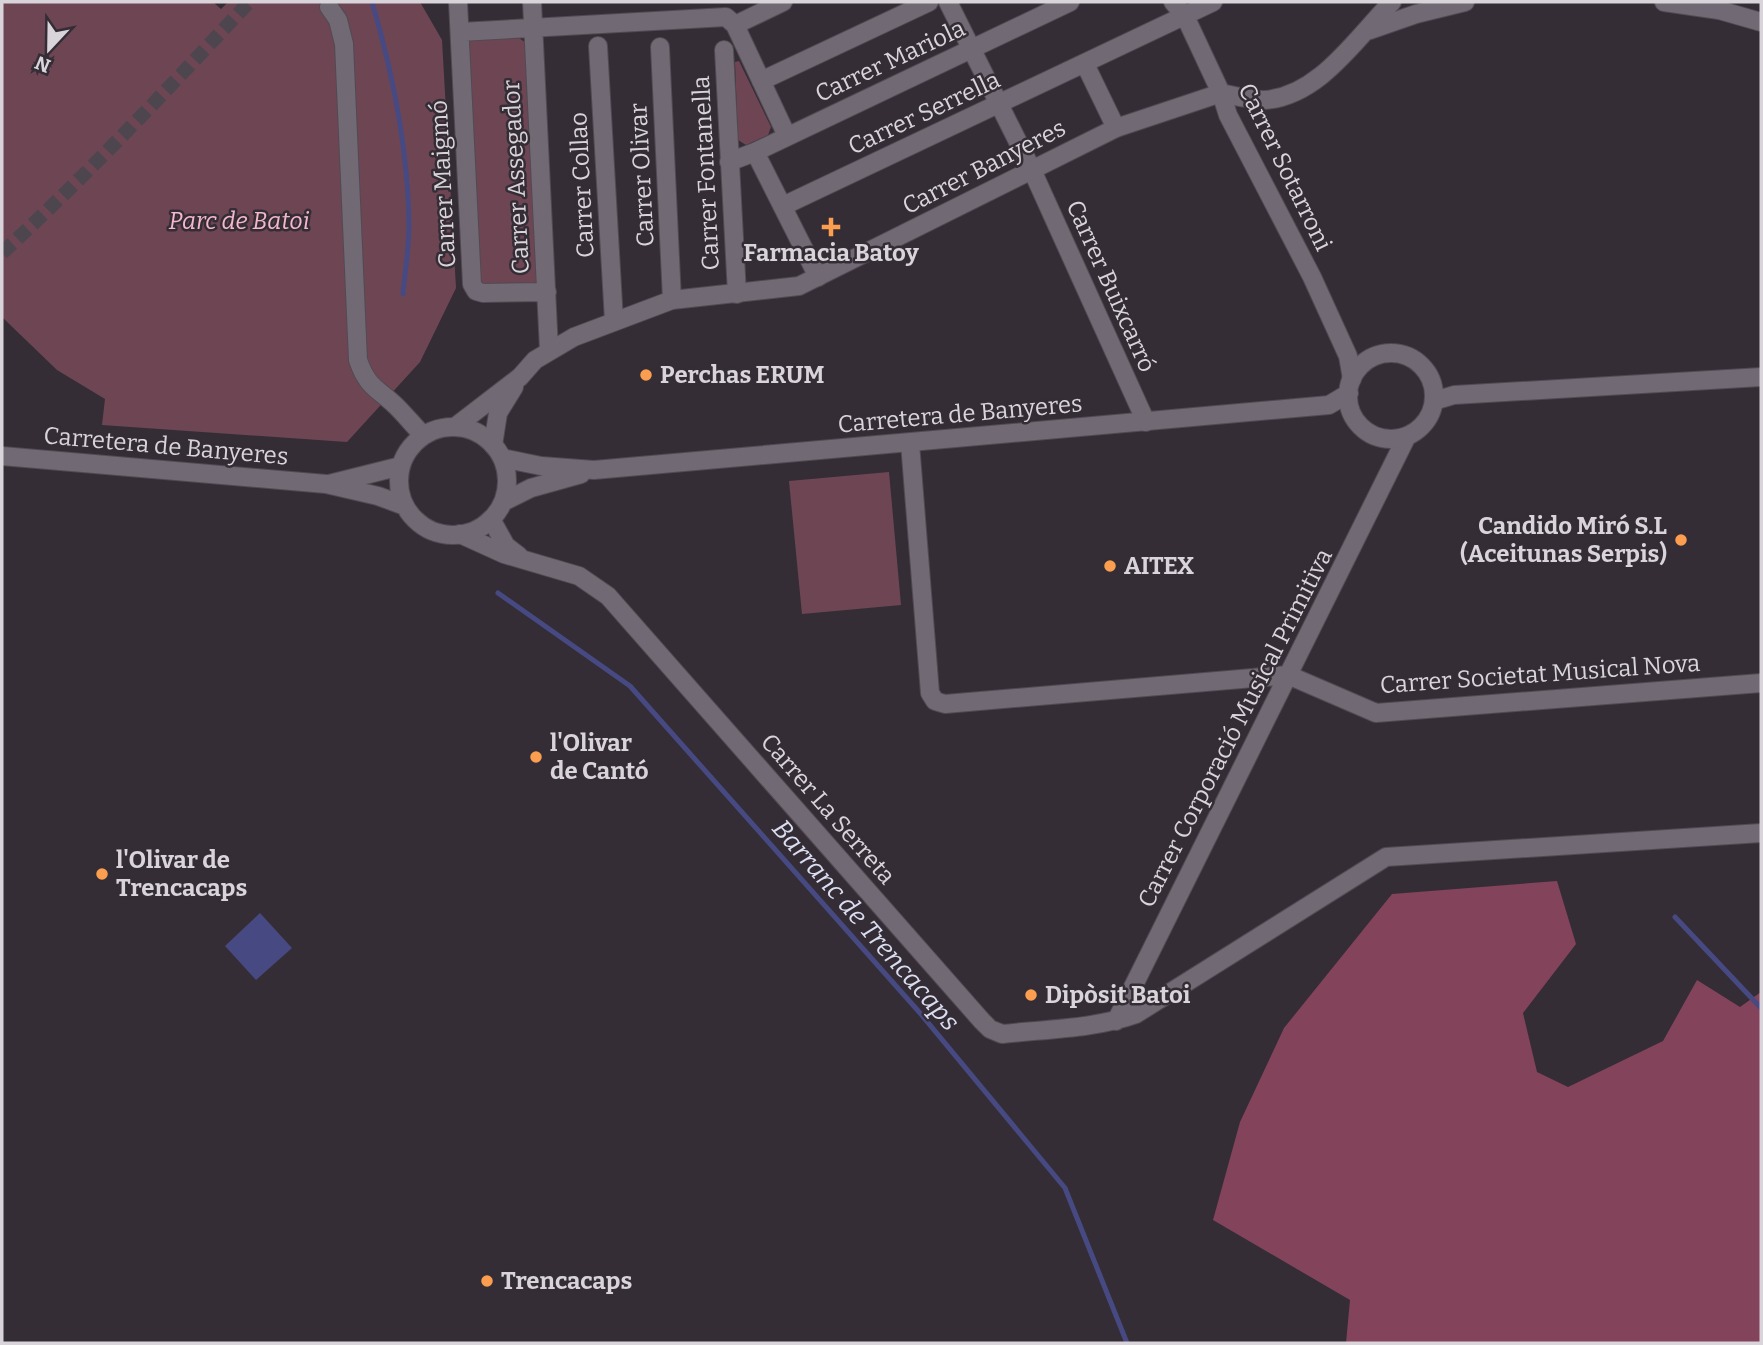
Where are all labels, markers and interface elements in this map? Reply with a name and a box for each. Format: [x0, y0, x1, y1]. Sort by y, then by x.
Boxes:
north arrow [14, 14, 84, 84]
street label: Carrer Mariola [811, 14, 969, 108]
text: N [31, 51, 54, 78]
street label: Carrer Serrella [844, 66, 1004, 160]
street label: Carrer Fontanella [687, 75, 725, 271]
street label: Carrer Assegador [497, 79, 535, 275]
street label: Carrer Sotarroni [1232, 79, 1338, 255]
street label: Carrer Maigmó [425, 99, 461, 269]
street label: Carrer Olivar [624, 102, 660, 248]
street label: Carrer Collao [564, 111, 600, 259]
street label: Carrer Banyeres [898, 114, 1070, 220]
street label: Carrer Buixcarró [1061, 196, 1161, 376]
park label: Parc de Batoi [168, 207, 310, 235]
marker: Farmacia Batoy [823, 219, 839, 235]
place label: Farmacia Batoy [743, 239, 920, 267]
place label: Perchas ERUM [660, 361, 824, 389]
marker: Perchas ERUM [638, 367, 654, 383]
street label: Carretera de Banyeres [837, 389, 1083, 439]
street label: Carretera de Banyeres [43, 421, 289, 471]
place label: Candido Miró S.L (Aceitunas Serpis) [1460, 512, 1667, 568]
marker: Candido Miró S.L (Aceitunas Serpis) [1673, 532, 1689, 548]
street label: Carrer Corporació Musical Primitiva [1132, 544, 1338, 912]
place label: AITEX [1124, 552, 1194, 580]
marker: AITEX [1102, 558, 1118, 574]
street label: Carrer Societat Musical Nova [1379, 649, 1701, 699]
street label: Carrer La Serreta [755, 728, 901, 890]
place label: l'Olivar de Cantó [550, 729, 649, 785]
marker: l'Olivar de Cantó [528, 749, 544, 765]
water label: Barranc de Trencacaps [766, 814, 966, 1037]
place label: l'Olivar de Trencacaps [116, 846, 247, 902]
marker: l'Olivar de Trencacaps [94, 866, 110, 882]
place label: Dipòsit Batoi [1045, 981, 1191, 1009]
marker: Dipòsit Batoi [1023, 987, 1039, 1003]
place label: Trencacaps [501, 1267, 632, 1295]
marker: Trencacaps [479, 1273, 495, 1289]

